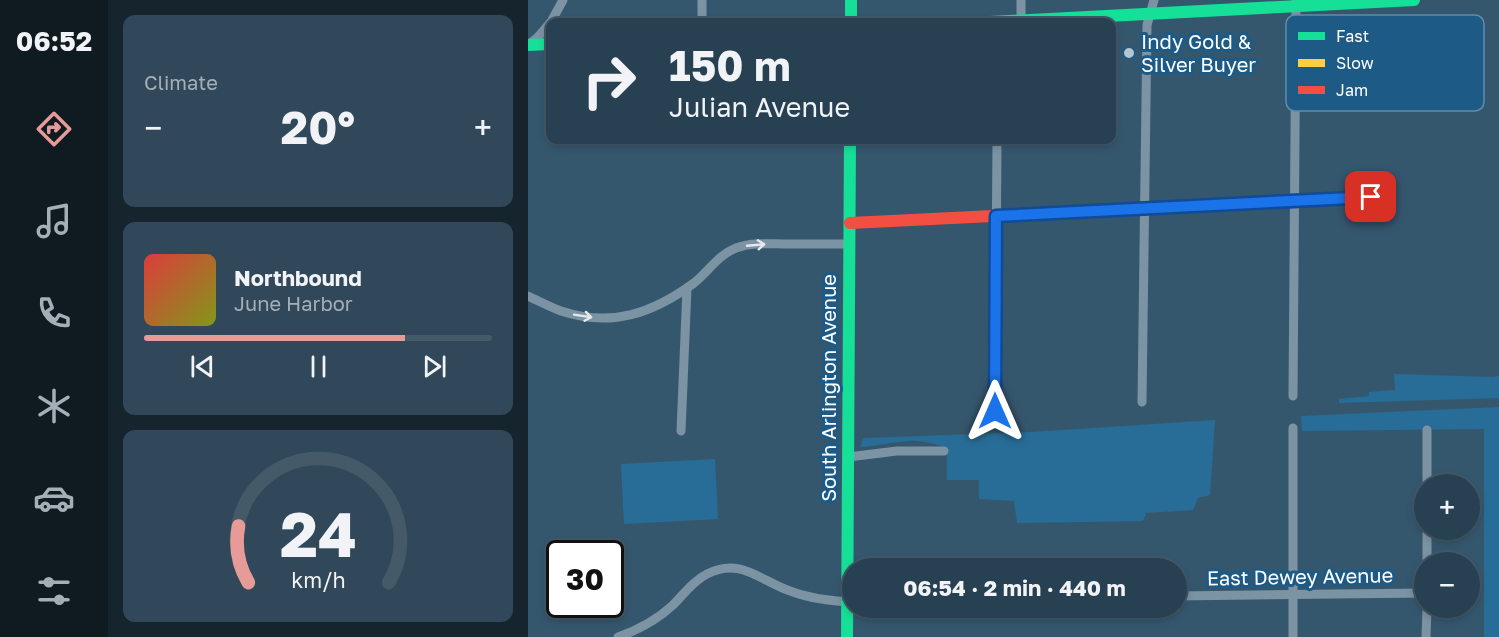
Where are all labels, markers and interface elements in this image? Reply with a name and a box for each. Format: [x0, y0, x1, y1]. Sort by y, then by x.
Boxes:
legend [1286, 15, 1484, 111]
text: 06:52 [16, 25, 92, 57]
text: Fast [1336, 26, 1369, 46]
place label: Indy Gold & Silver Buyer [1141, 29, 1256, 76]
text: 150 m [669, 40, 791, 90]
icon: right [570, 42, 648, 120]
marker: Indy Gold & Silver Buyer [1122, 46, 1136, 60]
text: Slow [1336, 53, 1374, 73]
text: Climate [144, 70, 218, 94]
text: Jam [1336, 80, 1368, 100]
text: Julian Avenue [669, 91, 850, 123]
text: 20° [281, 100, 355, 154]
icon: directions [33, 108, 75, 150]
text: − [144, 108, 162, 147]
text: + [474, 108, 492, 147]
pin [1345, 171, 1396, 222]
icon: arrive [1354, 180, 1387, 213]
icon: music [33, 200, 75, 242]
one-way arrow [745, 239, 765, 250]
text: Northbound [234, 264, 362, 291]
street label: South Arlington Avenue [816, 274, 840, 502]
text: June Harbor [234, 291, 353, 315]
icon: phone [33, 292, 75, 334]
one-way arrow [572, 310, 592, 321]
icon: previous [186, 350, 219, 383]
icon: pause [302, 350, 335, 383]
icon: next [418, 350, 451, 383]
position arrow [963, 379, 1027, 443]
icon: climate [33, 385, 75, 427]
map controls [1414, 474, 1480, 618]
button: + [1414, 474, 1480, 540]
icon: car [33, 477, 75, 519]
text: 24 [279, 496, 357, 571]
speed limit sign: 30 [546, 540, 624, 618]
button: − [1414, 552, 1480, 618]
street label: East Dewey Avenue [1207, 562, 1393, 590]
text: km/h [291, 567, 345, 593]
icon: filters [33, 570, 75, 612]
text: 06:54 · 2 min · 440 m [903, 574, 1126, 601]

